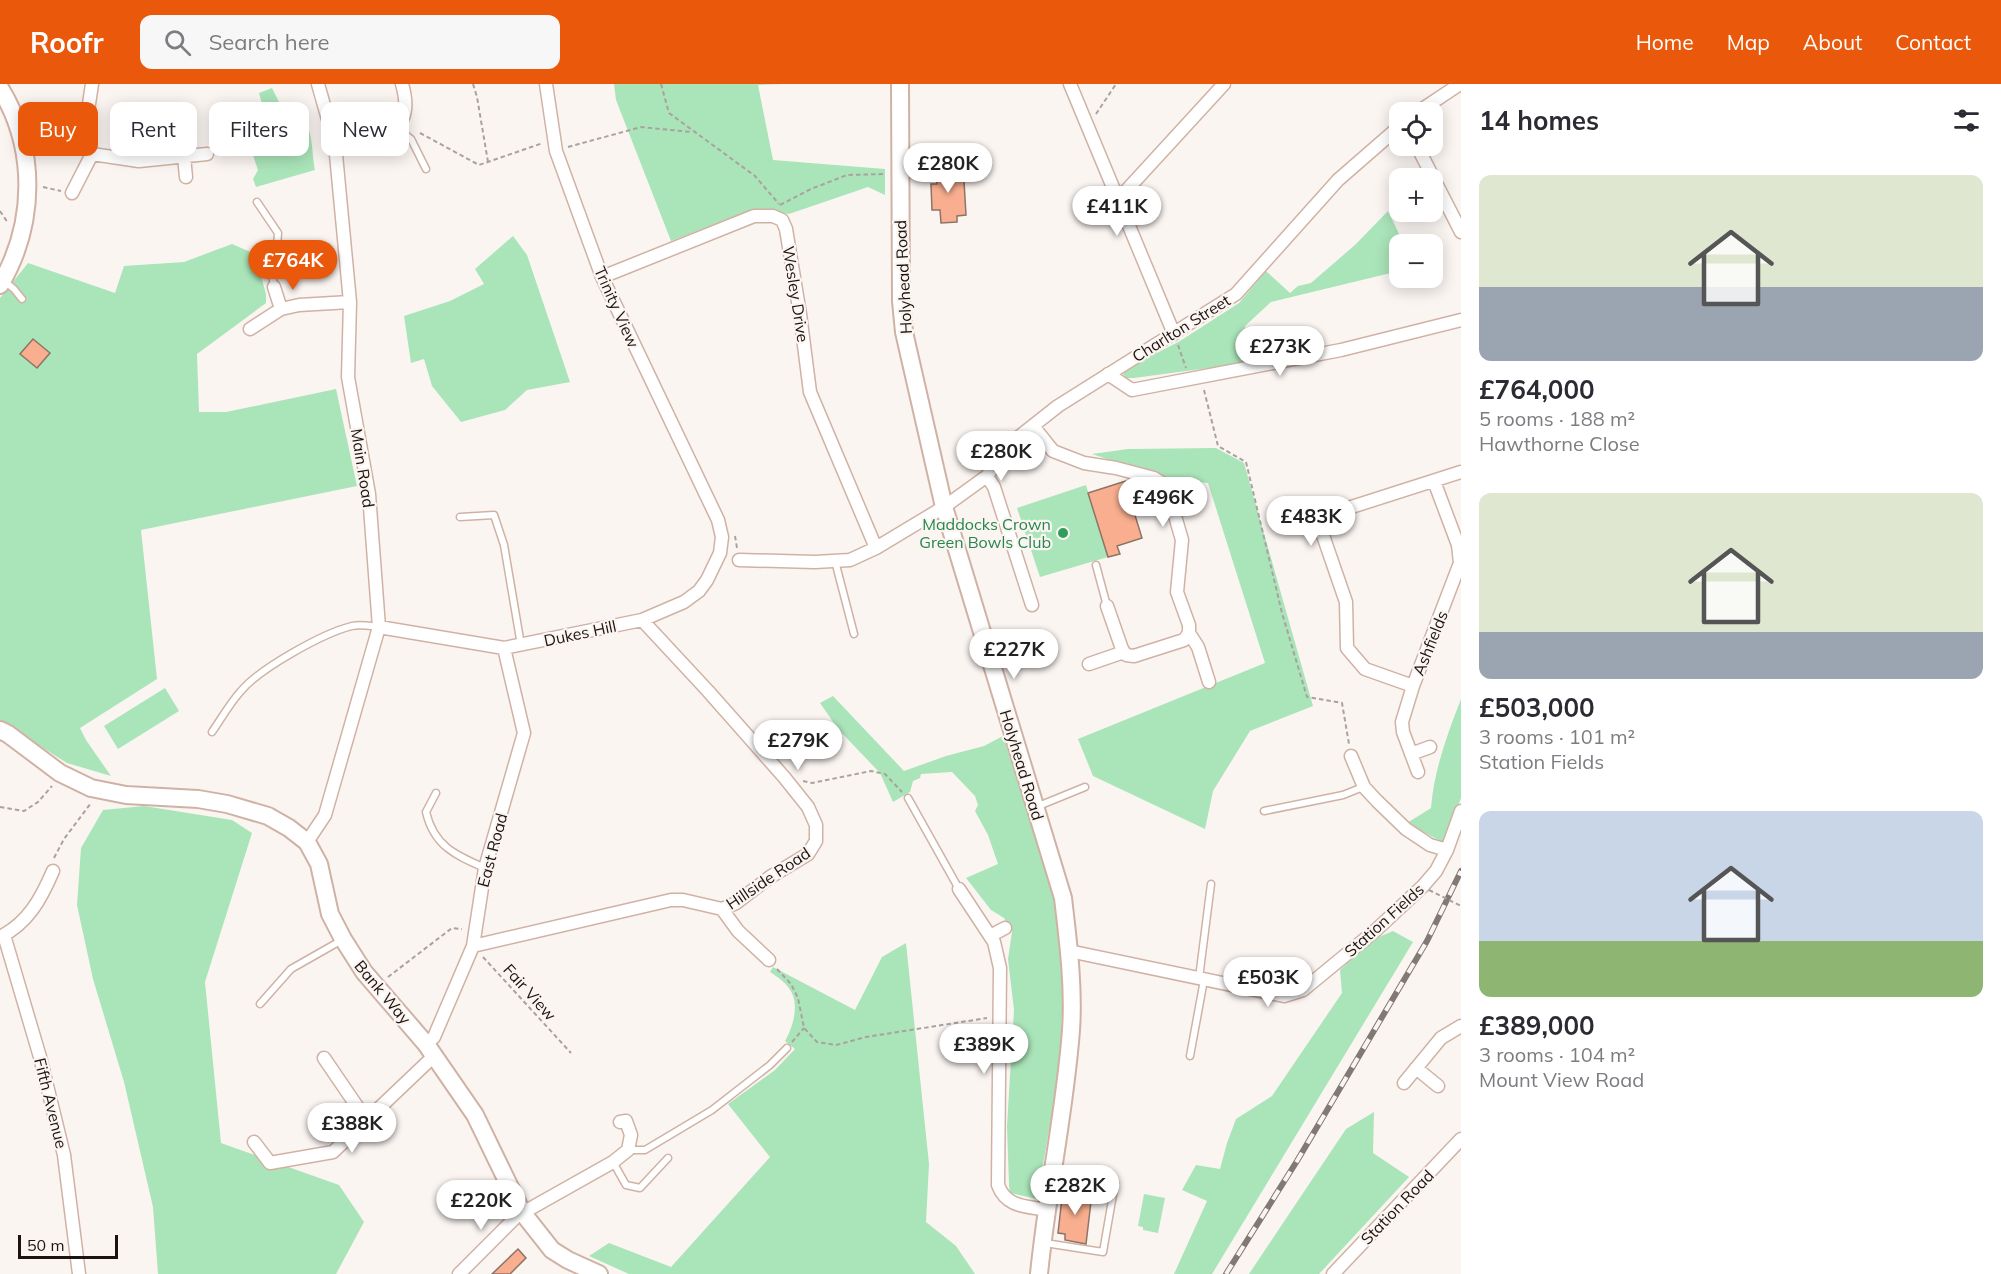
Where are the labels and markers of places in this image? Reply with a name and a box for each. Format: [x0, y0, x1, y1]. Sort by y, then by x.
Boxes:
pin: £280K [906, 143, 990, 194]
pin: £411K [1075, 186, 1159, 237]
pin: £764K [251, 240, 335, 291]
pin: £273K [1238, 326, 1322, 377]
pin: £280K [959, 431, 1043, 482]
pin: £496K [1121, 477, 1205, 528]
pin: £483K [1269, 496, 1353, 547]
place label: Maddocks Crown Green Bowls Club [919, 514, 1051, 552]
marker: Maddocks Crown Green Bowls Club [1056, 526, 1070, 540]
pin: £227K [972, 629, 1056, 680]
pin: £279K [756, 720, 840, 771]
pin: £503K [1226, 957, 1310, 1008]
pin: £389K [942, 1024, 1026, 1075]
pin: £388K [310, 1103, 394, 1154]
pin: £282K [1033, 1165, 1117, 1216]
pin: £220K [439, 1180, 523, 1231]

